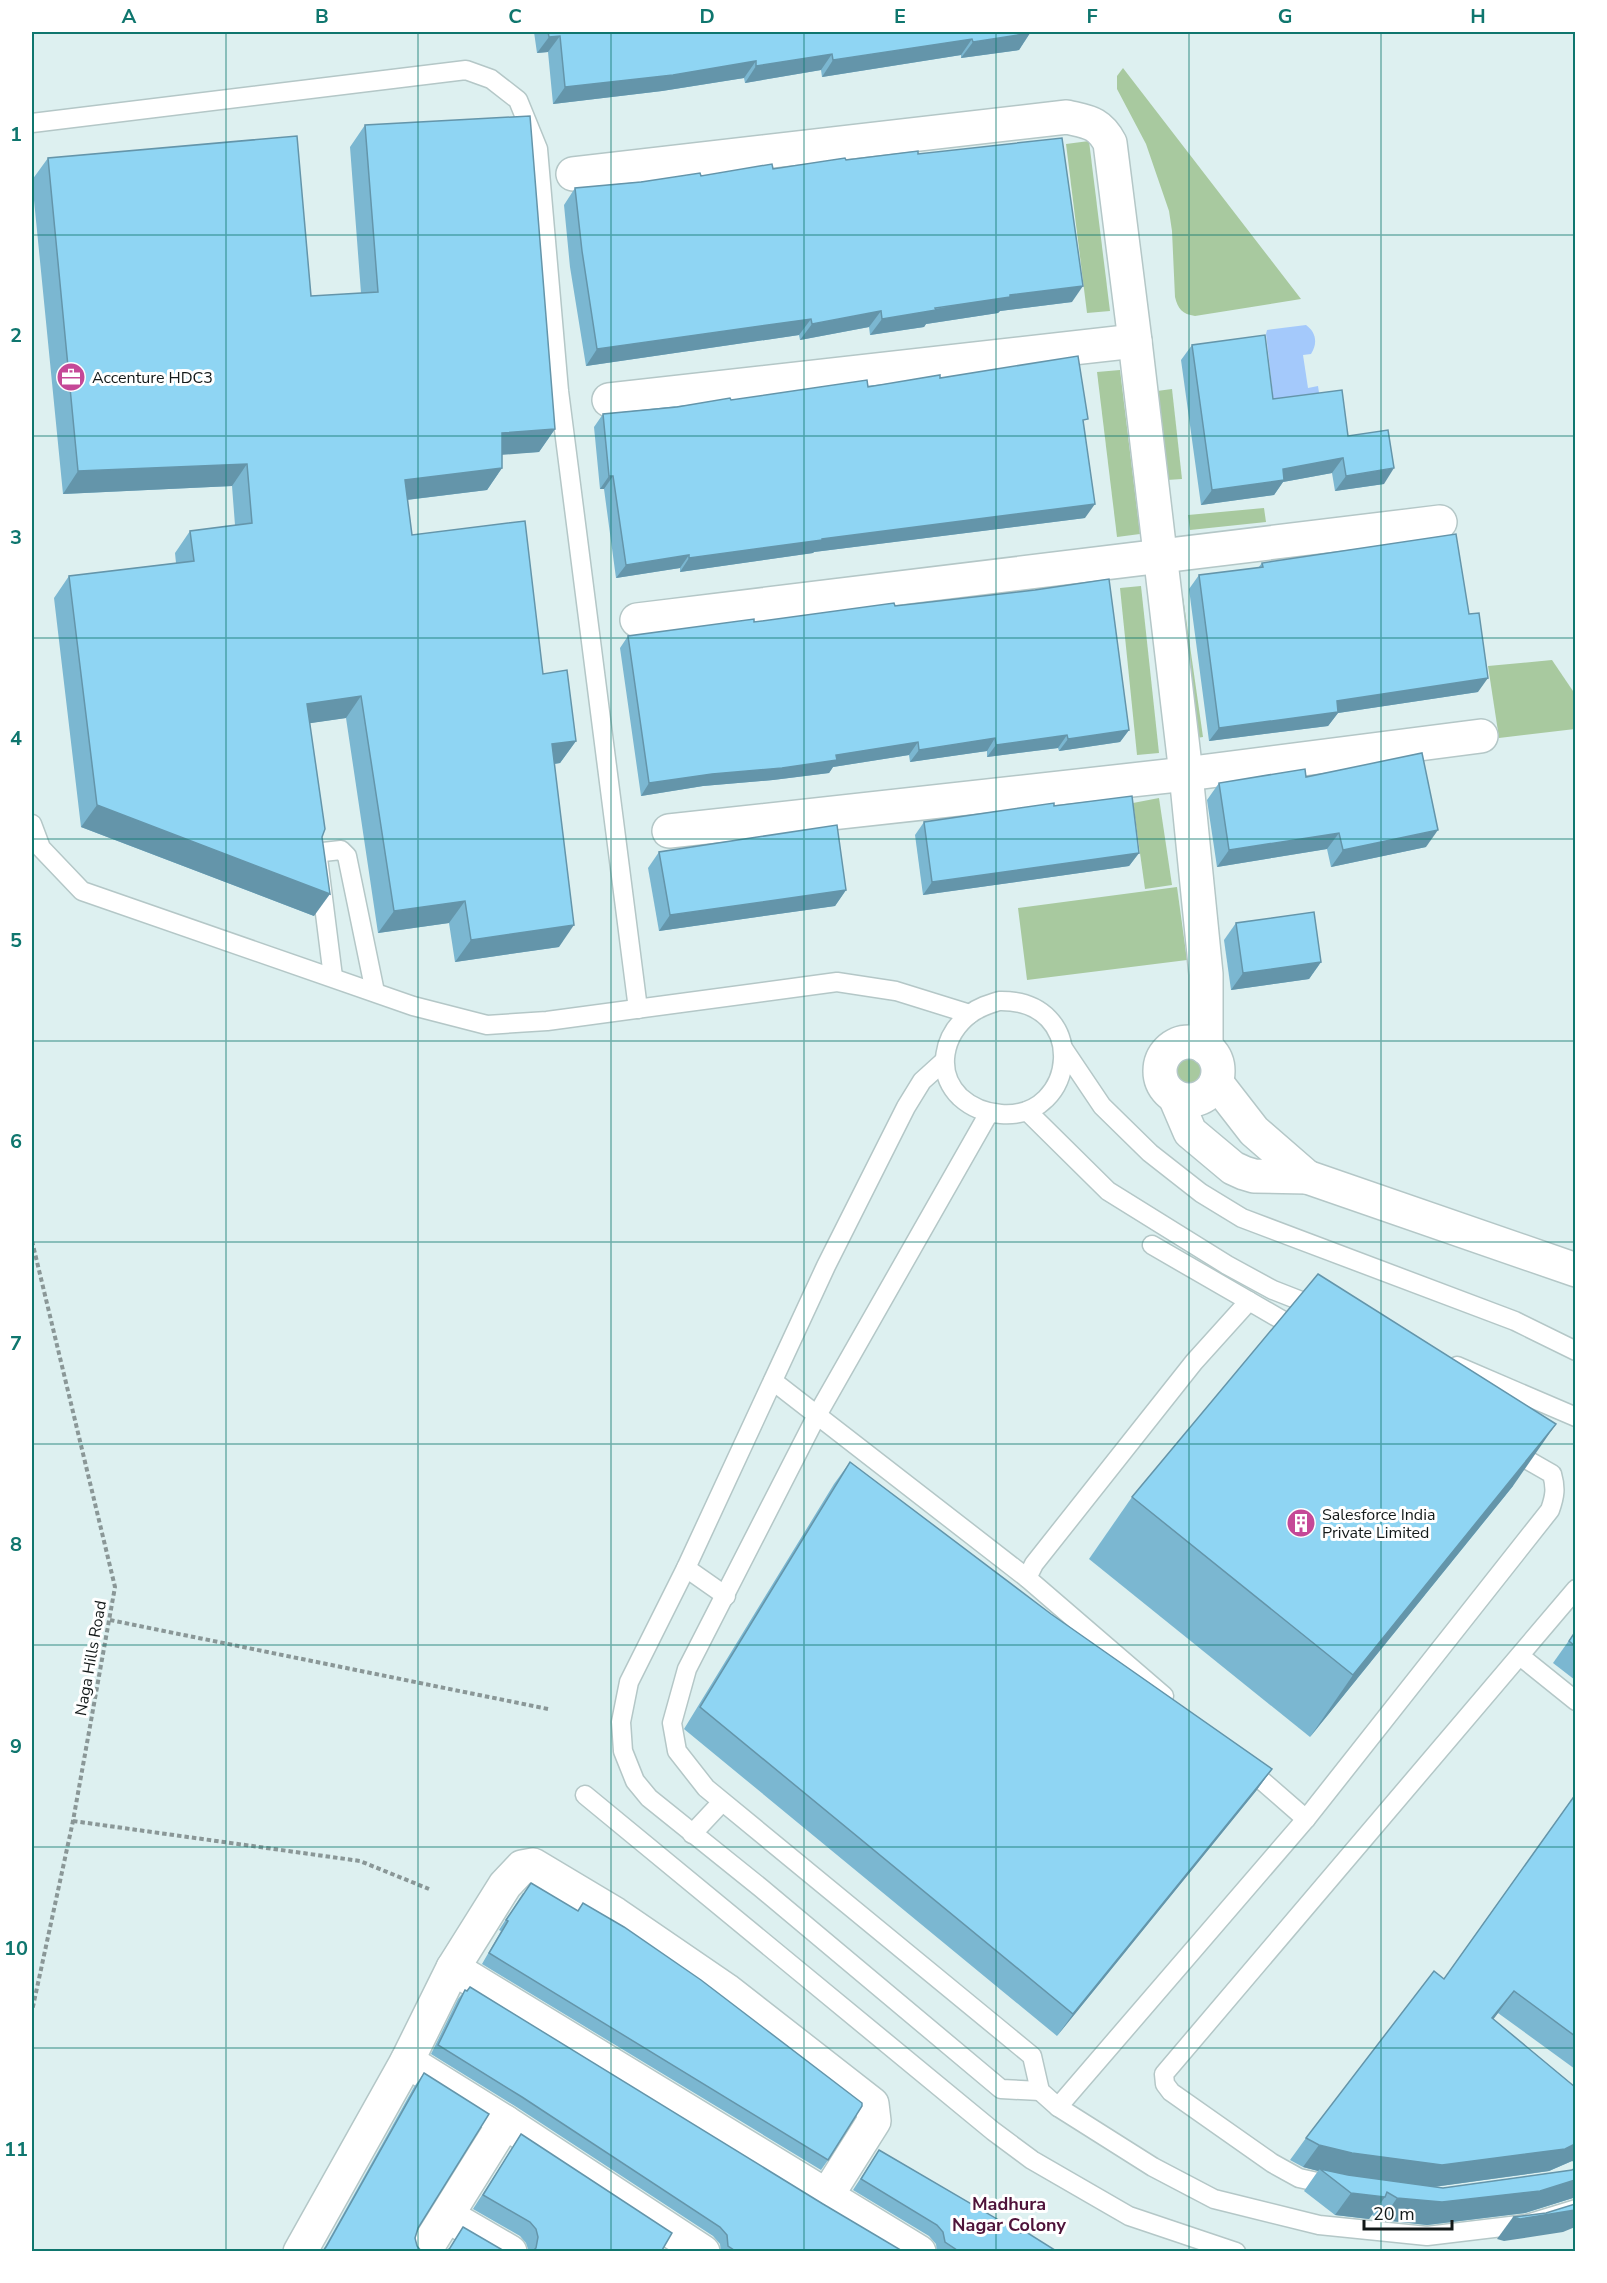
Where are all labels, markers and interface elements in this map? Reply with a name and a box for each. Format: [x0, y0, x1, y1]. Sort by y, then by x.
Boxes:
text: A [122, 3, 137, 30]
text: B [315, 3, 329, 30]
text: C [508, 3, 522, 30]
text: D [699, 3, 715, 30]
text: E [894, 3, 906, 30]
text: F [1086, 3, 1098, 30]
text: G [1278, 3, 1292, 30]
text: H [1470, 3, 1486, 30]
text: 1 [10, 121, 22, 148]
text: 2 [10, 322, 22, 349]
office icon: Accenture HDC3 [55, 361, 87, 393]
place label: Accenture HDC3 [92, 367, 213, 389]
text: 3 [10, 524, 22, 551]
text: 4 [10, 725, 22, 752]
text: 5 [10, 927, 22, 954]
text: 6 [10, 1128, 22, 1155]
text: 7 [10, 1330, 22, 1357]
place label: Salesforce India Private Limited [1322, 1504, 1435, 1544]
building icon: Salesforce India Private Limited [1285, 1507, 1317, 1539]
text: 8 [10, 1531, 22, 1558]
street label: Naga Hills Road [70, 1599, 112, 1718]
text: 9 [10, 1733, 22, 1760]
text: 10 [4, 1935, 28, 1962]
text: 11 [4, 2136, 28, 2163]
district label: Madhura Nagar Colony [952, 2192, 1066, 2237]
scale bar [1364, 2193, 1452, 2231]
text: 20 m [1373, 2202, 1415, 2226]

